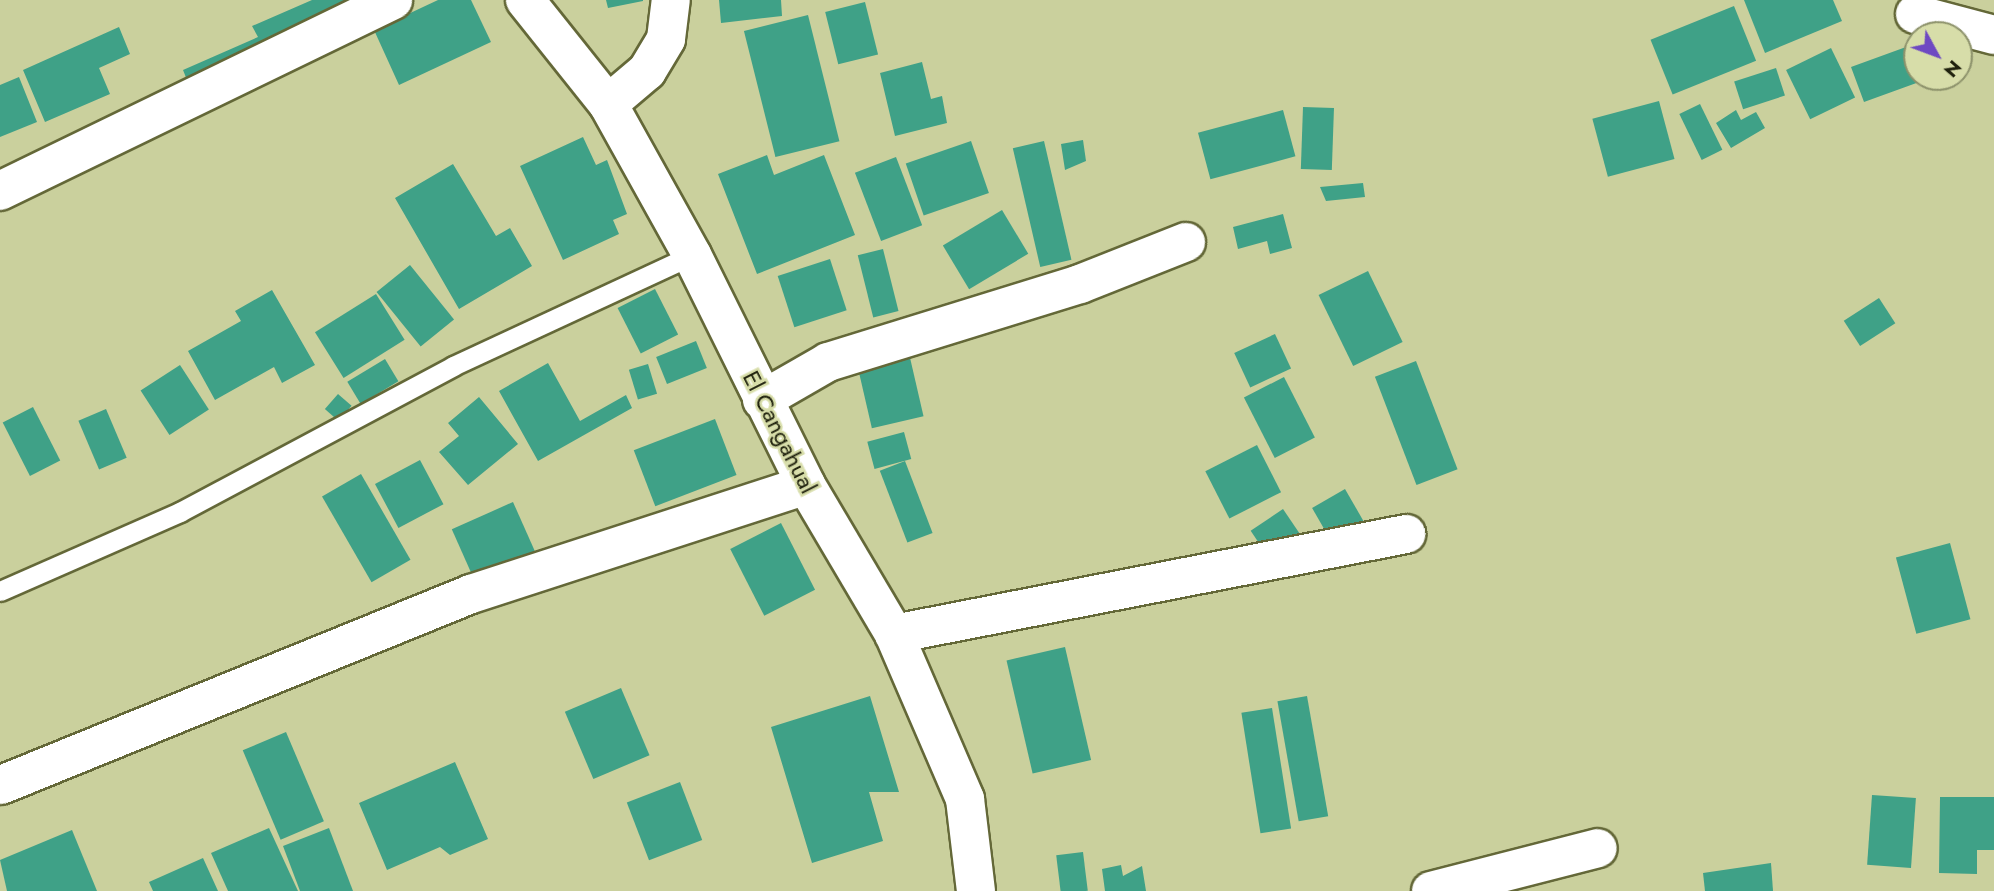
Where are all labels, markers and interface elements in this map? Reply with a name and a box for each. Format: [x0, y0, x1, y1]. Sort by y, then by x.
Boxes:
north arrow [1903, 21, 1973, 91]
text: N [1938, 54, 1968, 83]
street label: El Cangahual [737, 366, 823, 498]

